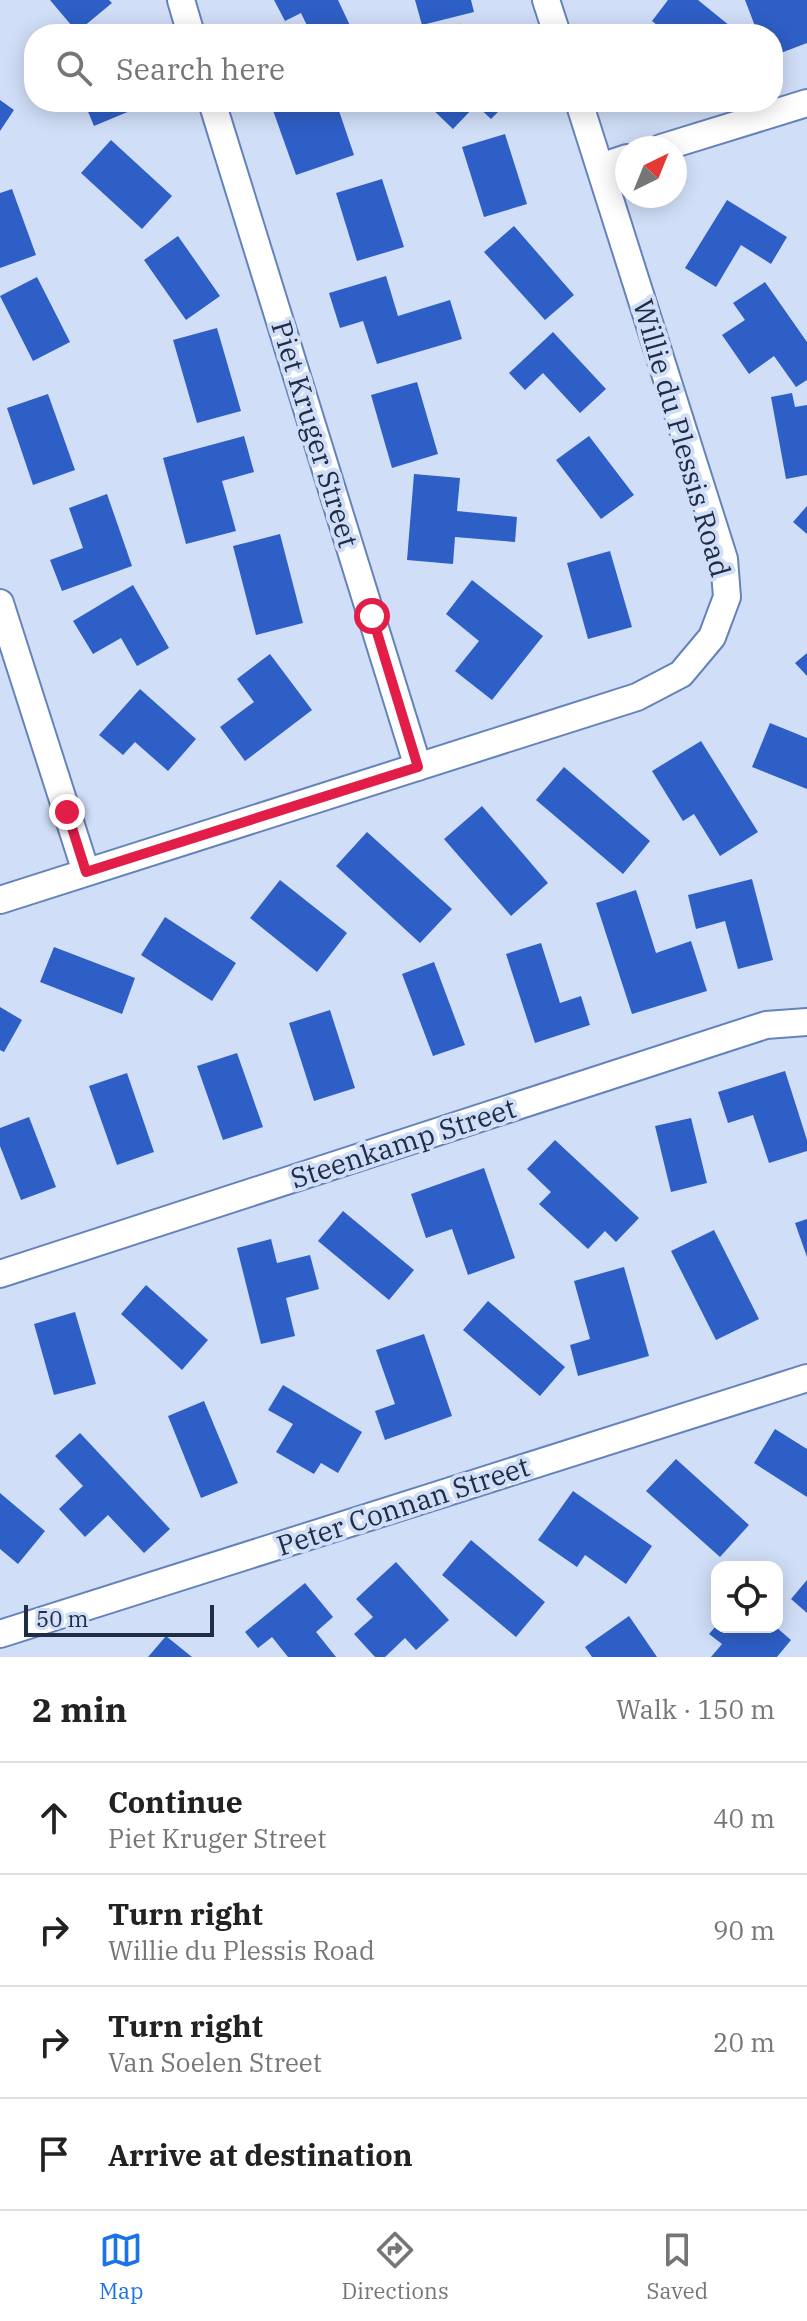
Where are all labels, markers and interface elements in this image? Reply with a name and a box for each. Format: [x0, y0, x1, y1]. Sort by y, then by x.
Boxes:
search box [24, 24, 783, 112]
icon: search [52, 46, 96, 90]
text: Search here [116, 49, 285, 88]
north arrow [615, 136, 687, 208]
street label: Willie du Plessis Road [625, 295, 740, 581]
street label: Piet Kruger Street [263, 316, 368, 552]
route start [354, 598, 390, 634]
route end [49, 794, 85, 830]
street label: Steenkamp Street [285, 1089, 520, 1196]
street label: Peter Connan Street [272, 1447, 534, 1564]
map controls [711, 1561, 783, 1633]
button: locate [711, 1561, 783, 1633]
scale bar [24, 1601, 214, 1637]
text: 50 m [36, 1604, 88, 1633]
text: 2 min [32, 1687, 127, 1731]
text: Walk · 150 m [616, 1692, 775, 1726]
text: Continue [108, 1782, 243, 1821]
icon: ahead [32, 1796, 76, 1840]
text: 40 m [713, 1801, 775, 1835]
text: Piet Kruger Street [108, 1821, 326, 1855]
text: Turn right [108, 1894, 263, 1933]
icon: right [32, 1908, 76, 1952]
text: 90 m [713, 1913, 775, 1947]
text: Willie du Plessis Road [108, 1933, 375, 1967]
text: Turn right [108, 2006, 263, 2045]
icon: right [32, 2020, 76, 2064]
text: 20 m [713, 2025, 775, 2059]
text: Van Soelen Street [108, 2045, 322, 2079]
icon: arrive [32, 2132, 76, 2176]
text: Arrive at destination [108, 2135, 413, 2174]
tab: Map [99, 2228, 144, 2305]
tab: Directions [341, 2228, 449, 2305]
tab: Saved [646, 2228, 708, 2305]

